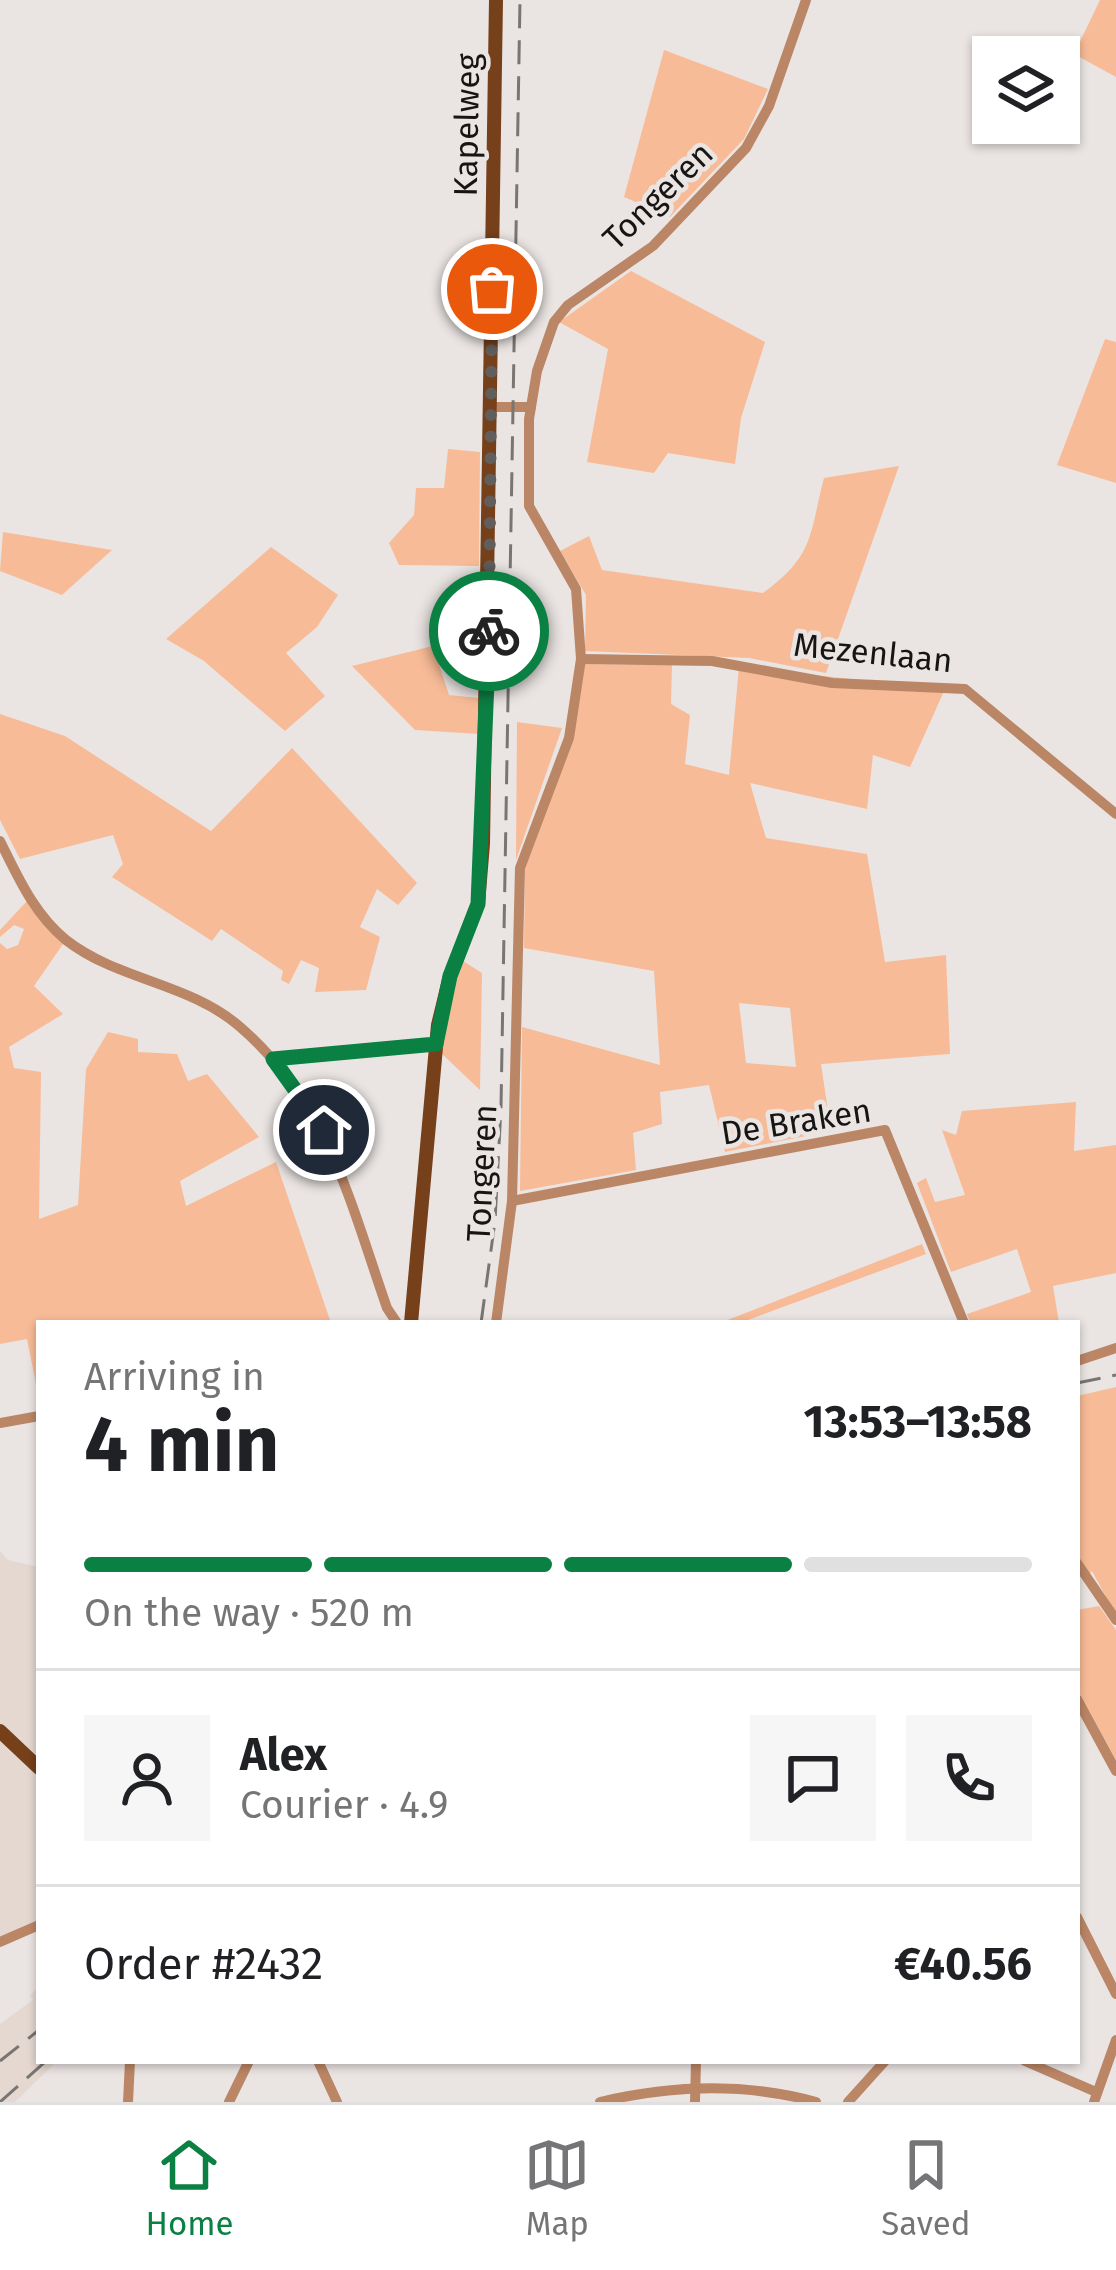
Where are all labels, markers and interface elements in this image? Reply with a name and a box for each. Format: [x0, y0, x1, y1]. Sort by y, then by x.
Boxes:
map controls [972, 36, 1080, 144]
button: layers [972, 36, 1080, 144]
street label: Kapelweg [446, 52, 488, 197]
street label: Tongeren [595, 134, 721, 258]
pin [441, 238, 543, 340]
icon: bag [459, 256, 525, 322]
courier [429, 571, 549, 691]
icon: bike [456, 598, 522, 664]
street label: Mezenlaan [792, 625, 954, 681]
pin [273, 1079, 375, 1181]
street label: De Braken [718, 1090, 874, 1154]
icon: home [291, 1097, 357, 1163]
street label: Tongeren [458, 1103, 506, 1243]
text: Arriving in [84, 1354, 265, 1400]
text: 13:53–13:58 [803, 1395, 1032, 1449]
text: 4 min [84, 1398, 279, 1492]
text: On the way · 520 m [84, 1590, 414, 1636]
button: person [84, 1715, 210, 1841]
button: chat [750, 1715, 876, 1841]
button: phone [906, 1715, 1032, 1841]
text: Alex [240, 1728, 327, 1782]
text: Courier · 4.9 [240, 1782, 449, 1828]
text: Order #2432 [84, 1937, 323, 1991]
text: €40.56 [894, 1937, 1032, 1991]
tab: Home [145, 2132, 233, 2244]
tab: Map [524, 2132, 590, 2244]
tab: Saved [881, 2132, 971, 2244]

